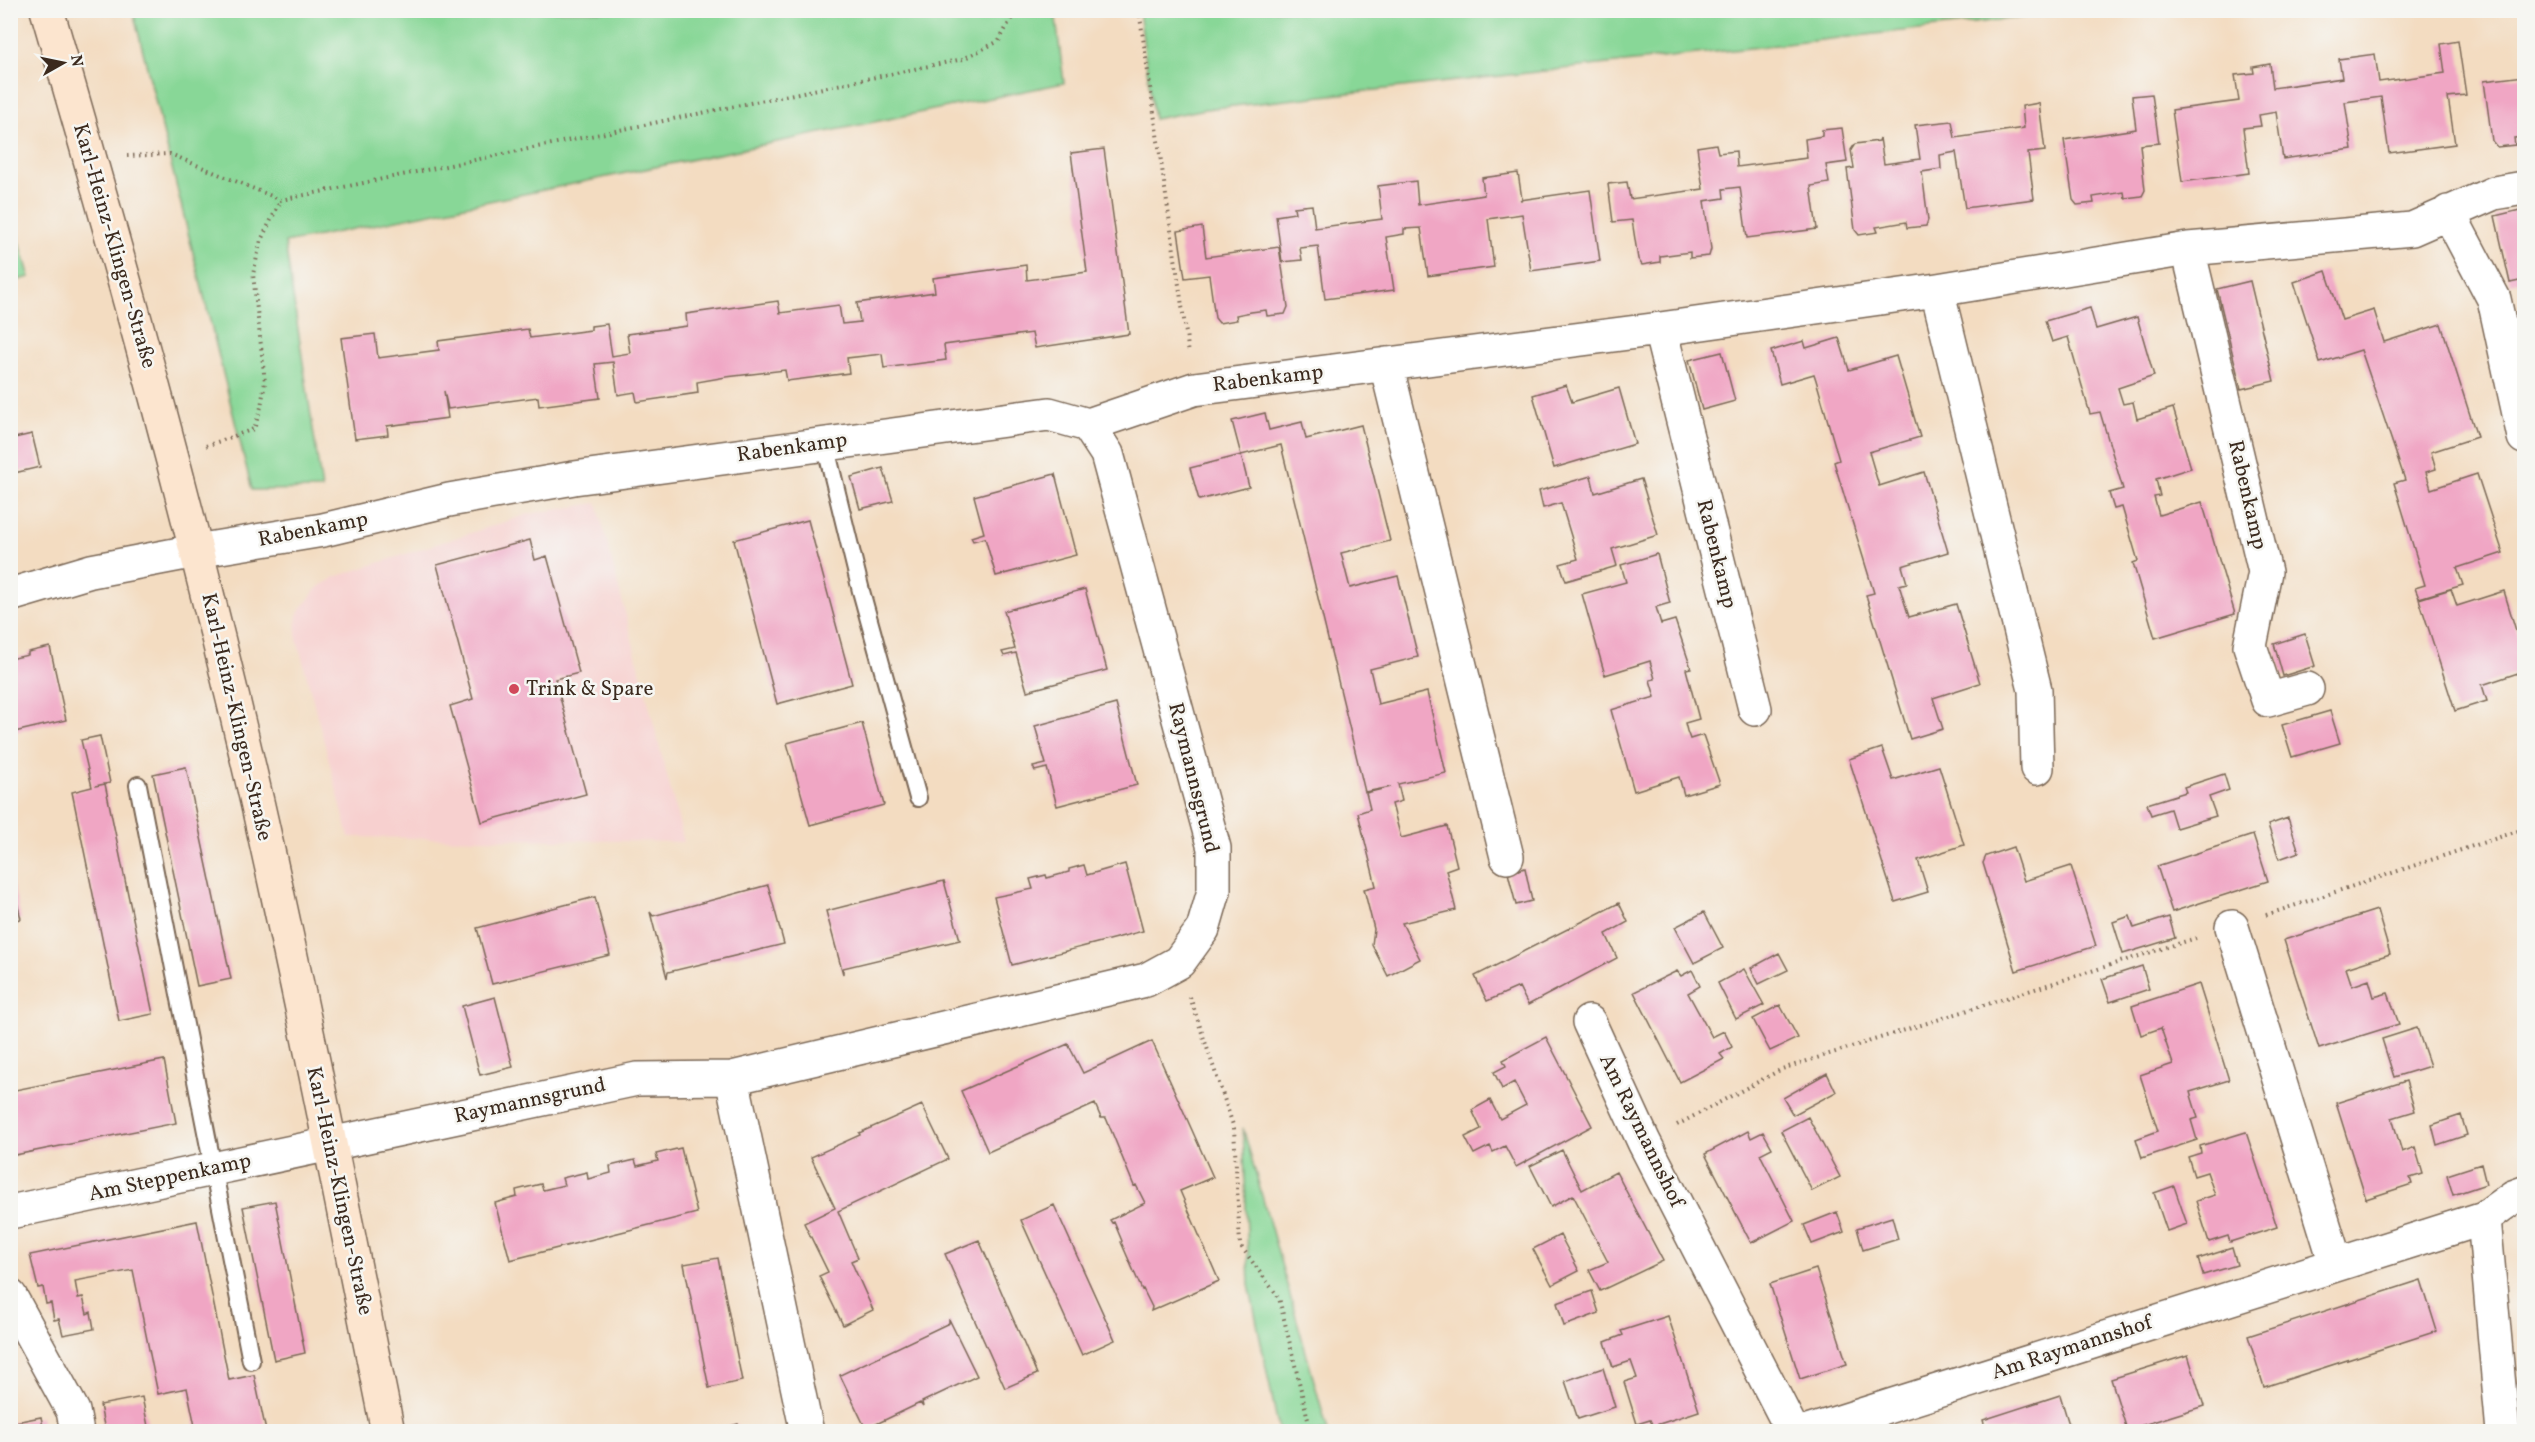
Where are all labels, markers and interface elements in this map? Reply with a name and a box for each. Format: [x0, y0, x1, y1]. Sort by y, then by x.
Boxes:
north arrow [33, 33, 93, 93]
text: N [64, 54, 88, 69]
street label: Karl-Heinz-Klingen-Straße [65, 120, 163, 372]
street label: Rabenkamp [1211, 358, 1325, 400]
street label: Rabenkamp [735, 426, 849, 470]
street label: Rabenkamp [2220, 438, 2274, 552]
street label: Rabenkamp [1688, 496, 1744, 612]
street label: Rabenkamp [256, 505, 370, 555]
street label: Karl-Heinz-Klingen-Straße [193, 590, 279, 844]
place label: Trink & Spare [526, 675, 653, 704]
marker: Trink & Spare [507, 682, 521, 696]
street label: Raymannsgrund [1160, 700, 1226, 856]
street label: Am Raymannshof [1591, 1050, 1691, 1214]
street label: Karl-Heinz-Klingen-Straße [298, 1064, 380, 1318]
street label: Raymannsgrund [451, 1071, 609, 1131]
street label: Am Steppenkamp [86, 1147, 254, 1209]
street label: Am Raymannshof [1988, 1308, 2158, 1388]

